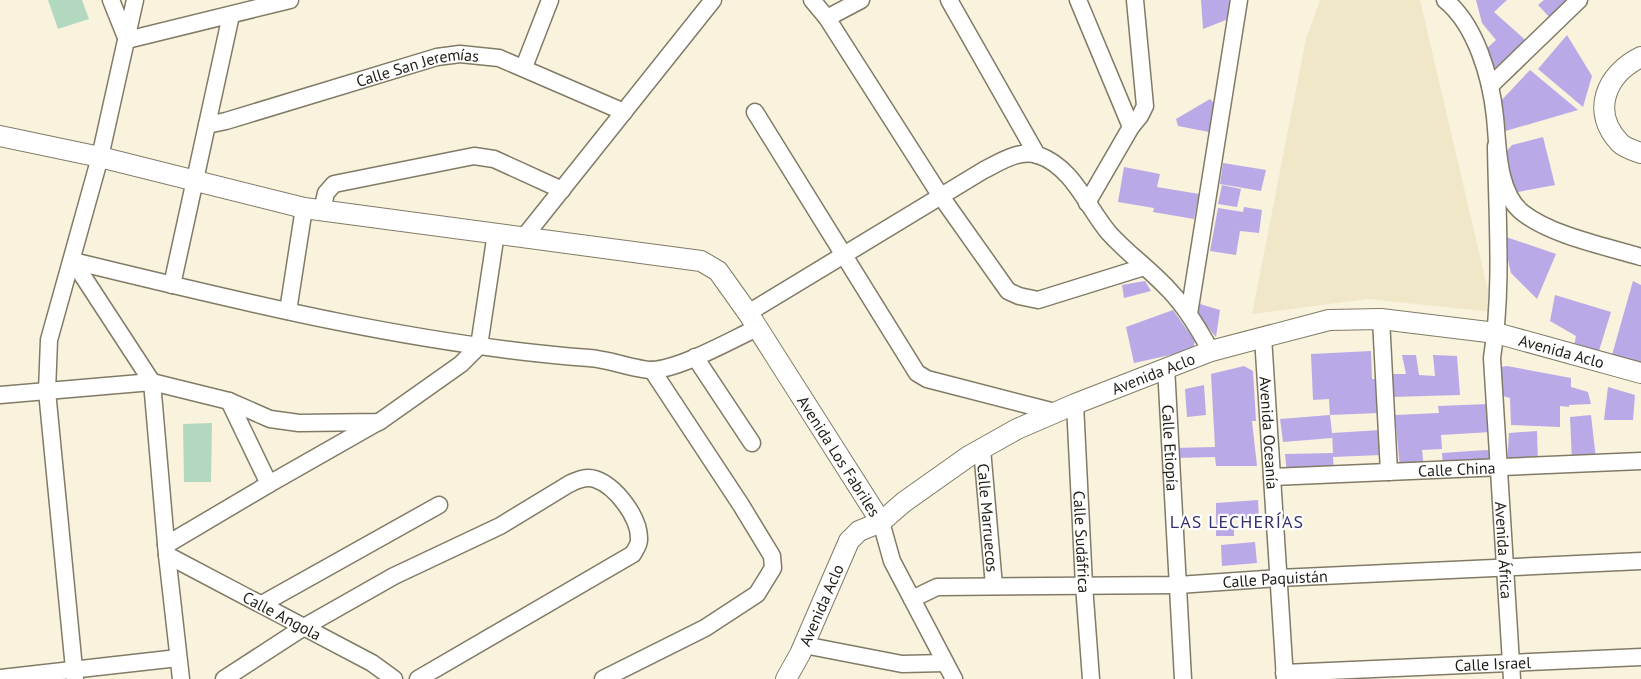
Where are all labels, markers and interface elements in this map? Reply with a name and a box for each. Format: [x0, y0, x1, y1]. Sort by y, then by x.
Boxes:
street label: Calle San Jeremías [354, 44, 480, 91]
street label: Avenida Aclo [1517, 330, 1606, 372]
street label: Avenida Aclo [1109, 348, 1198, 399]
street label: Avenida Oceanía [1256, 376, 1283, 490]
street label: Avenida Los Fabriles [793, 392, 885, 521]
street label: Calle Etiopía [1158, 404, 1183, 492]
street label: Calle China [1418, 457, 1496, 481]
street label: Calle Marruecos [973, 463, 1003, 573]
street label: Calle Sudáfrica [1069, 490, 1095, 594]
street label: Avenida África [1491, 501, 1517, 599]
district label: LAS LECHERÍAS [1170, 510, 1304, 533]
street label: Avenida Aclo [795, 561, 848, 649]
street label: Calle Paquistán [1222, 566, 1328, 592]
street label: Calle Angola [239, 587, 325, 644]
street label: Calle Israel [1454, 652, 1532, 675]

